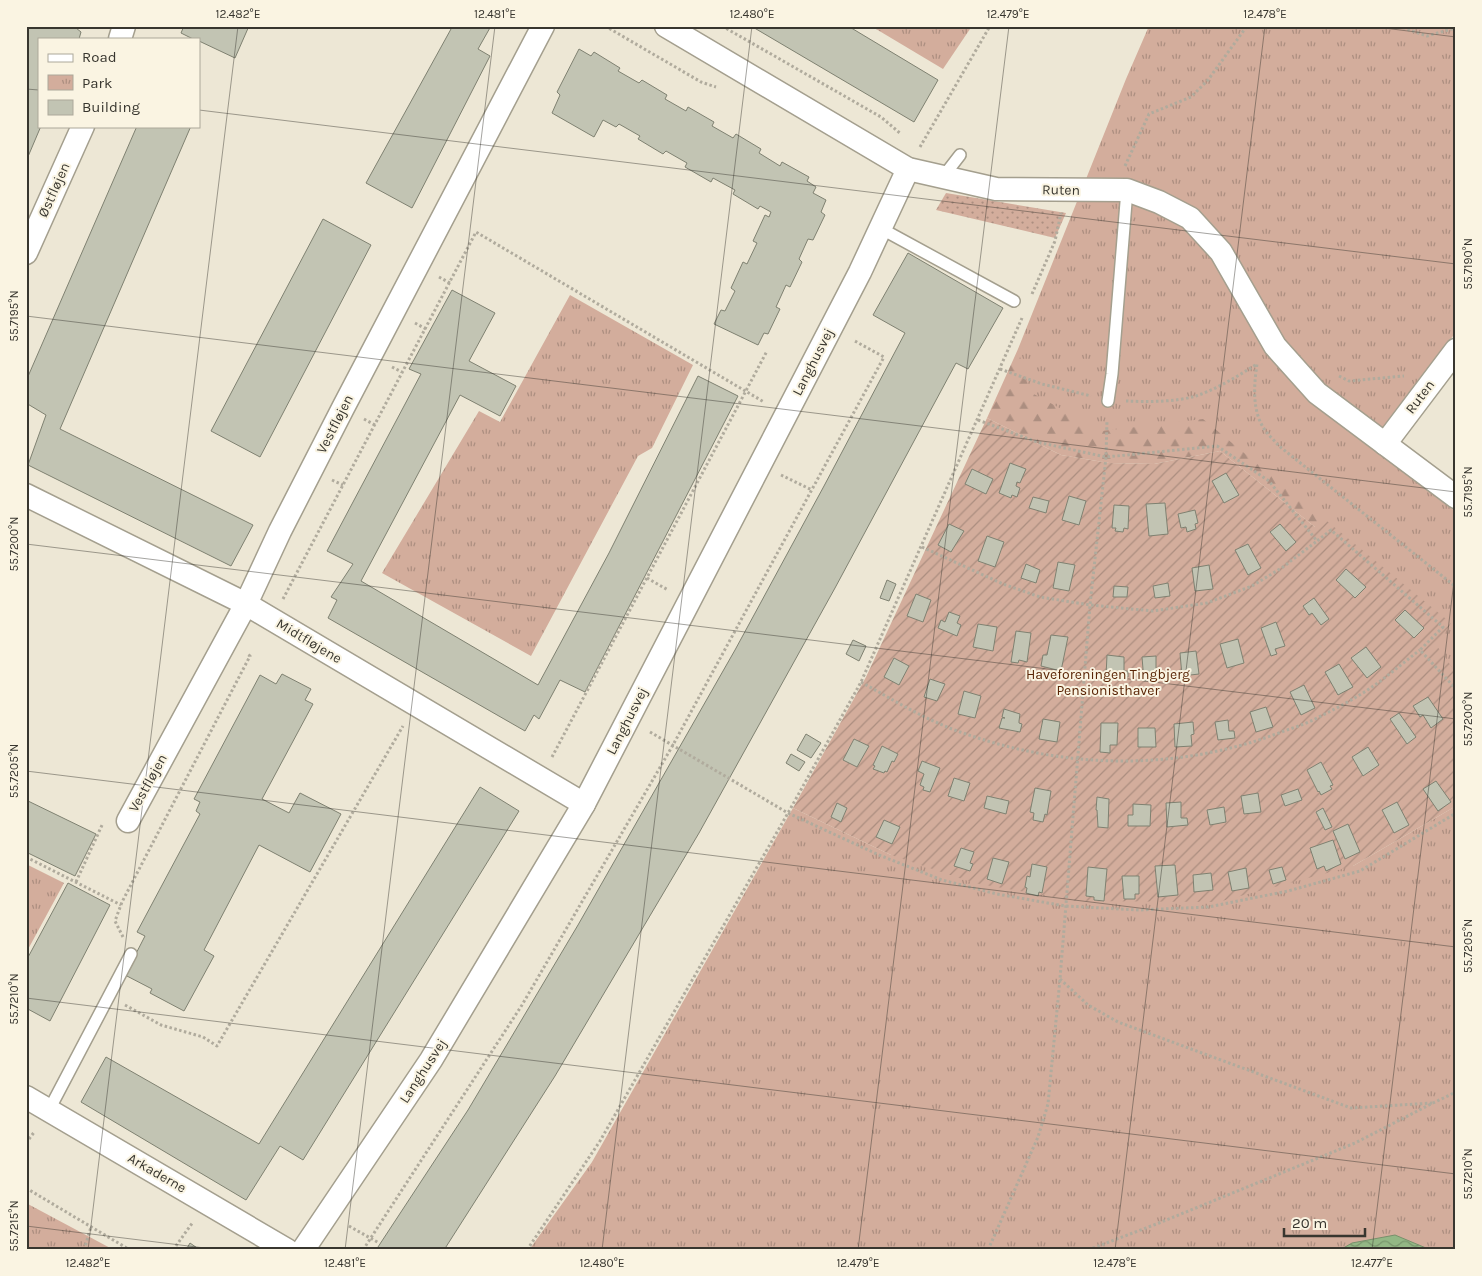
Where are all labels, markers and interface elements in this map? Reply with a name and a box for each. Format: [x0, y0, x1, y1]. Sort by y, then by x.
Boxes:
text: 12.482°E [216, 7, 260, 21]
text: 12.481°E [474, 7, 516, 21]
text: 12.480°E [729, 7, 775, 21]
text: 12.479°E [986, 7, 1030, 21]
text: 12.478°E [1243, 7, 1287, 21]
legend [38, 38, 200, 128]
text: Road [82, 48, 117, 66]
text: Park [82, 74, 112, 92]
text: Building [82, 98, 140, 116]
street label: Østfløjen [34, 160, 74, 220]
street label: Ruten [1042, 181, 1080, 199]
text: 55.7190°N [1461, 238, 1475, 290]
text: 55.7195°N [7, 290, 21, 342]
street label: Langhusvej [789, 325, 837, 399]
street label: Ruten [1402, 377, 1438, 417]
street label: Vestfløjen [313, 392, 357, 456]
text: 55.7195°N [1461, 466, 1475, 518]
text: 55.7200°N [7, 517, 21, 571]
street label: Midtfløjene [273, 615, 345, 667]
park label: Haveforeningen Tingbjerg Pensionisthaver [1026, 666, 1190, 699]
street label: Langhusvej [603, 684, 651, 758]
text: 55.7200°N [1461, 692, 1475, 746]
text: 55.7205°N [7, 744, 21, 798]
street label: Vestfløjen [125, 751, 171, 815]
text: 55.7205°N [1461, 919, 1475, 973]
text: 55.7210°N [7, 973, 21, 1025]
street label: Langhusvej [396, 1036, 450, 1106]
text: 55.7210°N [1461, 1148, 1475, 1200]
street label: Arkaderne [125, 1149, 189, 1197]
text: 55.7215°N [7, 1200, 21, 1252]
scale bar [1284, 1206, 1366, 1238]
text: 20 m [1292, 1214, 1327, 1232]
text: 12.482°E [66, 1256, 110, 1270]
text: 12.481°E [324, 1256, 366, 1270]
text: 12.480°E [579, 1256, 625, 1270]
text: 12.479°E [836, 1256, 880, 1270]
text: 12.478°E [1093, 1256, 1137, 1270]
text: 12.477°E [1351, 1256, 1393, 1270]

